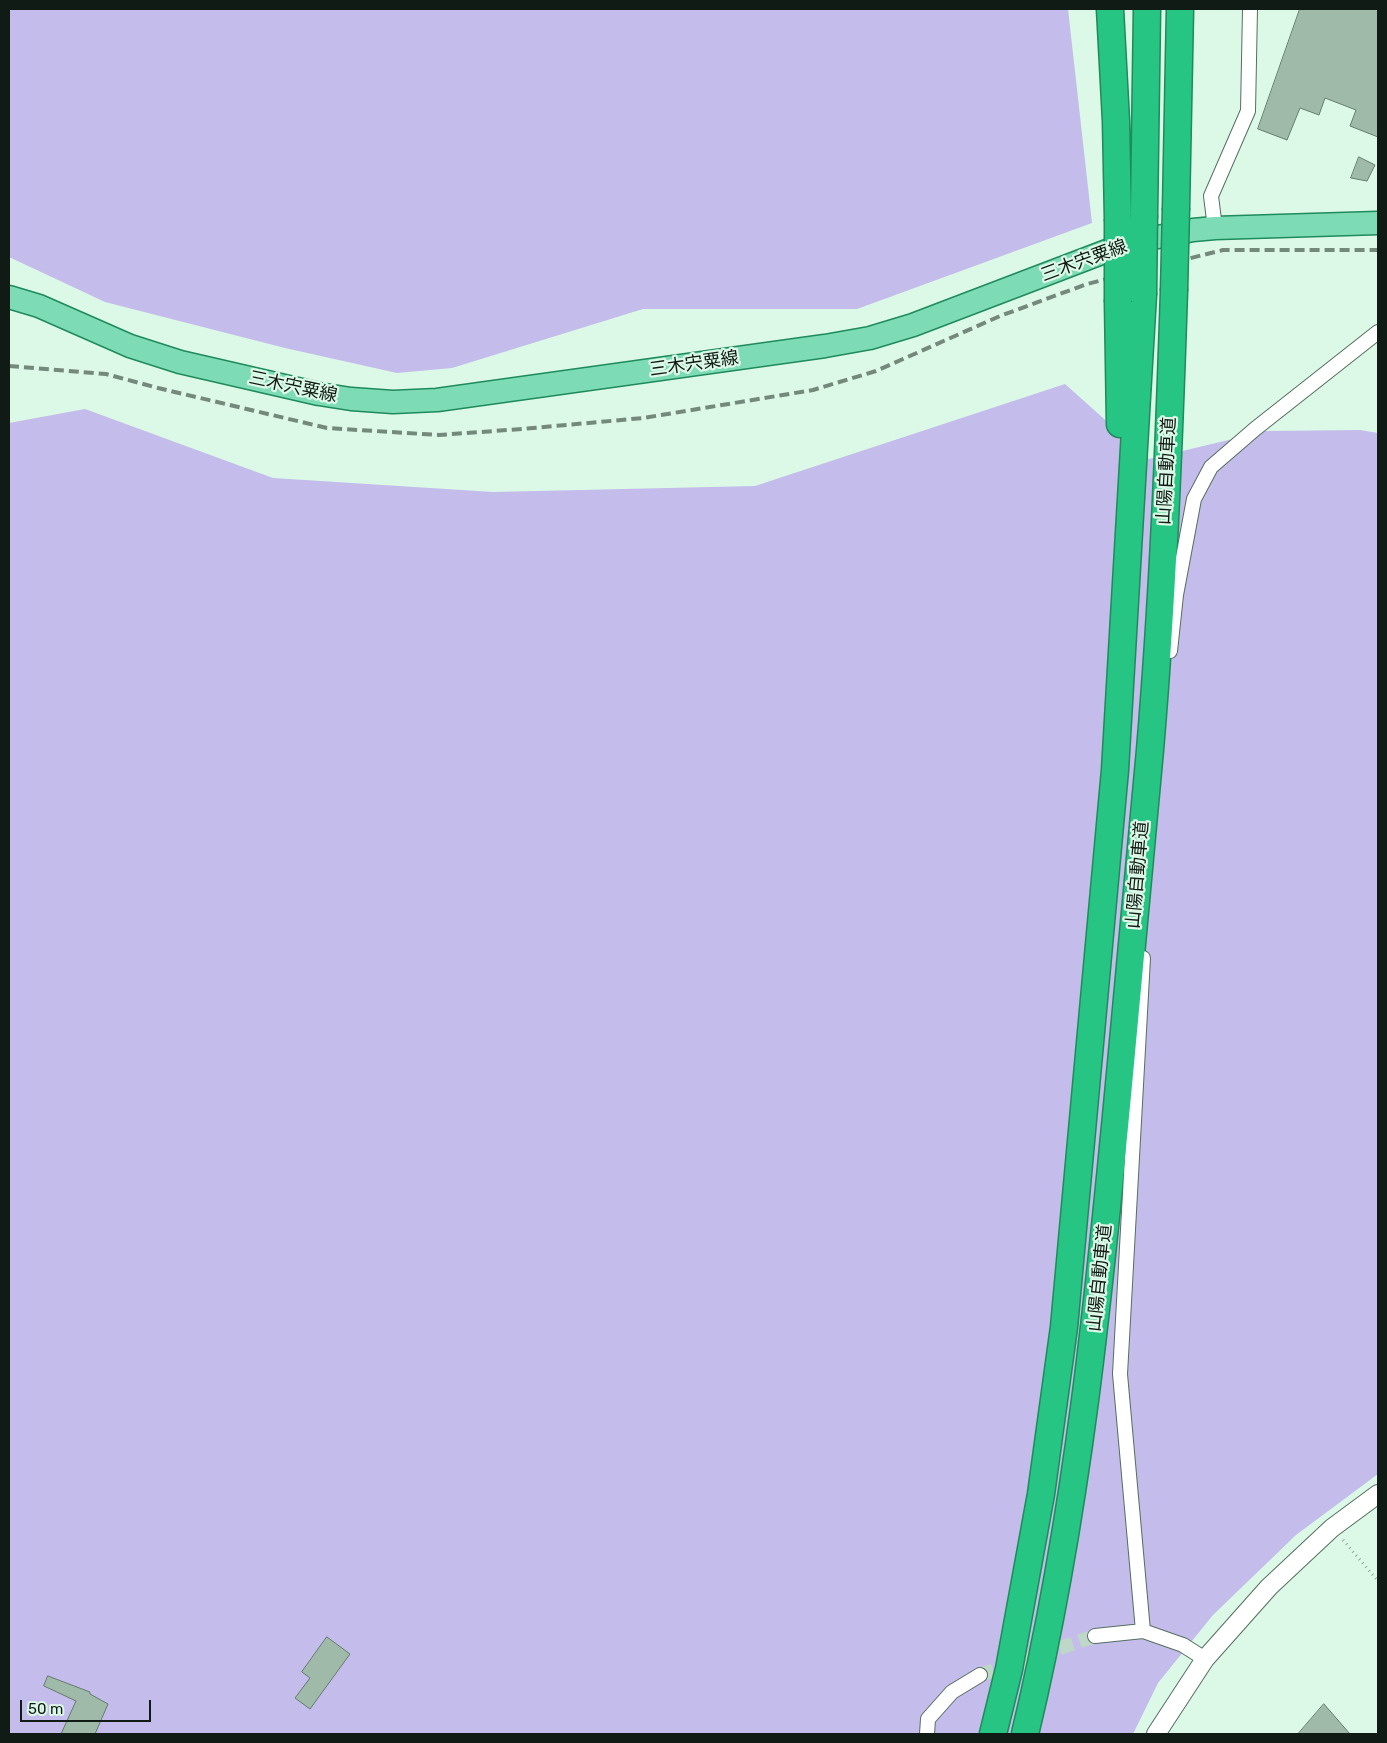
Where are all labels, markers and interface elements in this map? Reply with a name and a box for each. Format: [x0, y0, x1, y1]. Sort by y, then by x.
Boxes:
street label: 三木宍粟線 [1038, 235, 1130, 287]
street label: 三木宍粟線 [648, 347, 740, 381]
street label: 三木宍粟線 [247, 367, 339, 407]
street label: 山陽自動車道 [1153, 417, 1181, 525]
street label: 山陽自動車道 [1123, 820, 1153, 930]
street label: 山陽自動車道 [1084, 1223, 1116, 1333]
scale bar [22, 1690, 154, 1722]
text: 50 m [28, 1700, 63, 1718]

